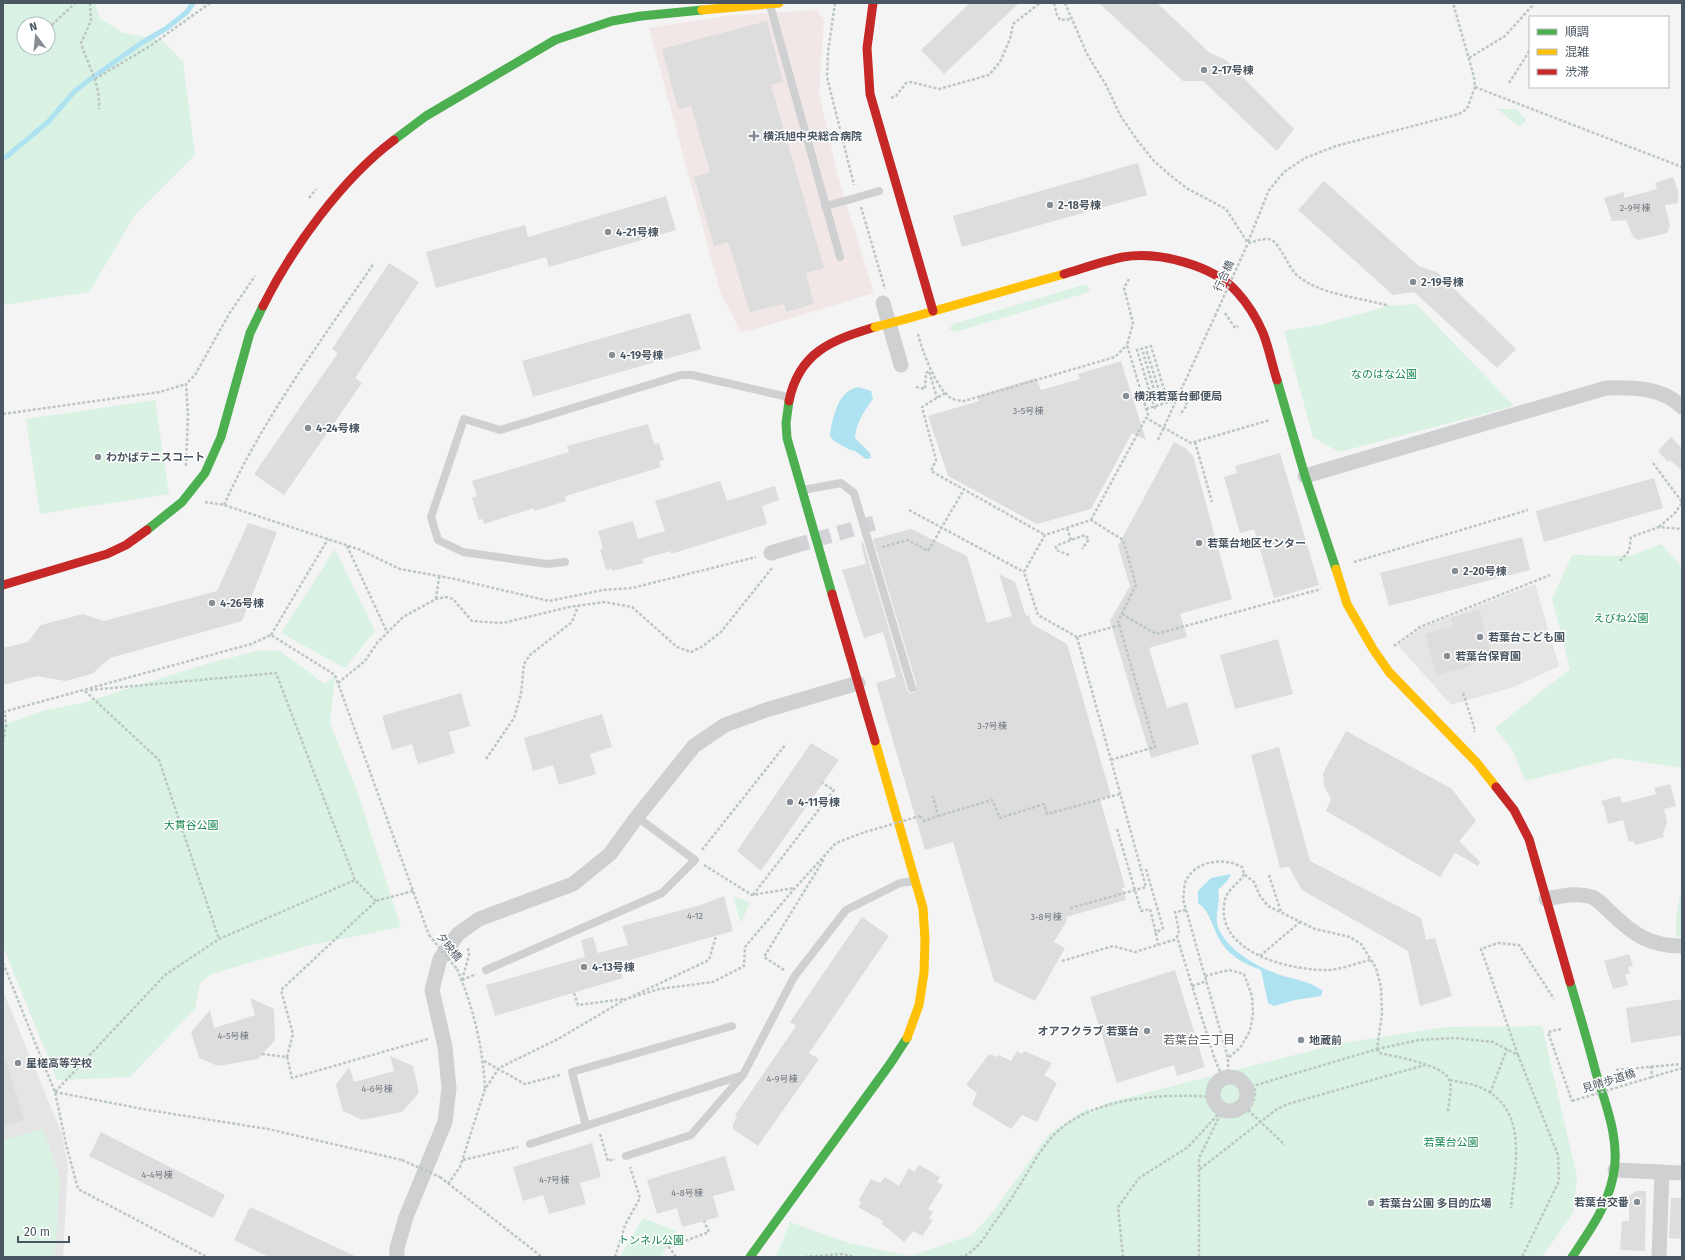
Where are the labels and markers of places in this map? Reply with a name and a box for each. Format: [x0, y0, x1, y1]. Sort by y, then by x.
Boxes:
place label: 2-17号棟 [1212, 64, 1254, 77]
marker: 2-17号棟 [1199, 65, 1209, 75]
marker: 横浜旭中央総合病院 [748, 130, 760, 142]
place label: 横浜旭中央総合病院 [763, 130, 862, 143]
place label: 2-18号棟 [1058, 199, 1101, 212]
marker: 2-18号棟 [1045, 200, 1055, 210]
place label: 4-21号棟 [616, 226, 659, 239]
marker: 4-21号棟 [603, 227, 613, 237]
place label: 2-19号棟 [1421, 276, 1464, 289]
marker: 2-19号棟 [1408, 277, 1418, 287]
place label: 4-19号棟 [620, 349, 663, 362]
marker: 4-19号棟 [607, 350, 617, 360]
place label: 横浜若葉台郵便局 [1134, 390, 1222, 403]
marker: 横浜若葉台郵便局 [1121, 391, 1131, 401]
place label: 4-24号棟 [316, 422, 360, 435]
marker: 4-24号棟 [303, 423, 313, 433]
place label: わかばテニスコート [106, 451, 205, 464]
marker: わかばテニスコート [93, 452, 103, 462]
place label: 若葉台地区センター [1207, 537, 1306, 550]
marker: 若葉台地区センター [1194, 538, 1204, 548]
place label: 2-20号棟 [1463, 565, 1507, 578]
marker: 2-20号棟 [1450, 566, 1460, 576]
place label: 4-26号棟 [220, 597, 264, 610]
marker: 4-26号棟 [207, 598, 217, 608]
place label: 若葉台こども園 [1488, 631, 1565, 644]
marker: 若葉台こども園 [1475, 632, 1485, 642]
place label: 若葉台保育園 [1455, 650, 1521, 663]
marker: 若葉台保育園 [1442, 651, 1452, 661]
place label: 4-11号棟 [798, 796, 840, 809]
marker: 4-11号棟 [785, 797, 795, 807]
place label: 4-13号棟 [592, 961, 635, 974]
marker: 4-13号棟 [579, 962, 589, 972]
place label: オアフクラブ 若葉台 [1037, 1025, 1139, 1038]
marker: オアフクラブ 若葉台 [1142, 1026, 1152, 1036]
place label: 地蔵前 [1309, 1034, 1342, 1047]
marker: 地蔵前 [1296, 1035, 1306, 1045]
place label: 星槎高等学校 [26, 1057, 92, 1070]
marker: 星槎高等学校 [13, 1058, 23, 1068]
place label: 若葉台交番 [1574, 1196, 1629, 1209]
place label: 若葉台公園 多目的広場 [1379, 1197, 1492, 1210]
marker: 若葉台交番 [1632, 1197, 1642, 1207]
marker: 若葉台公園 多目的広場 [1366, 1198, 1376, 1208]

